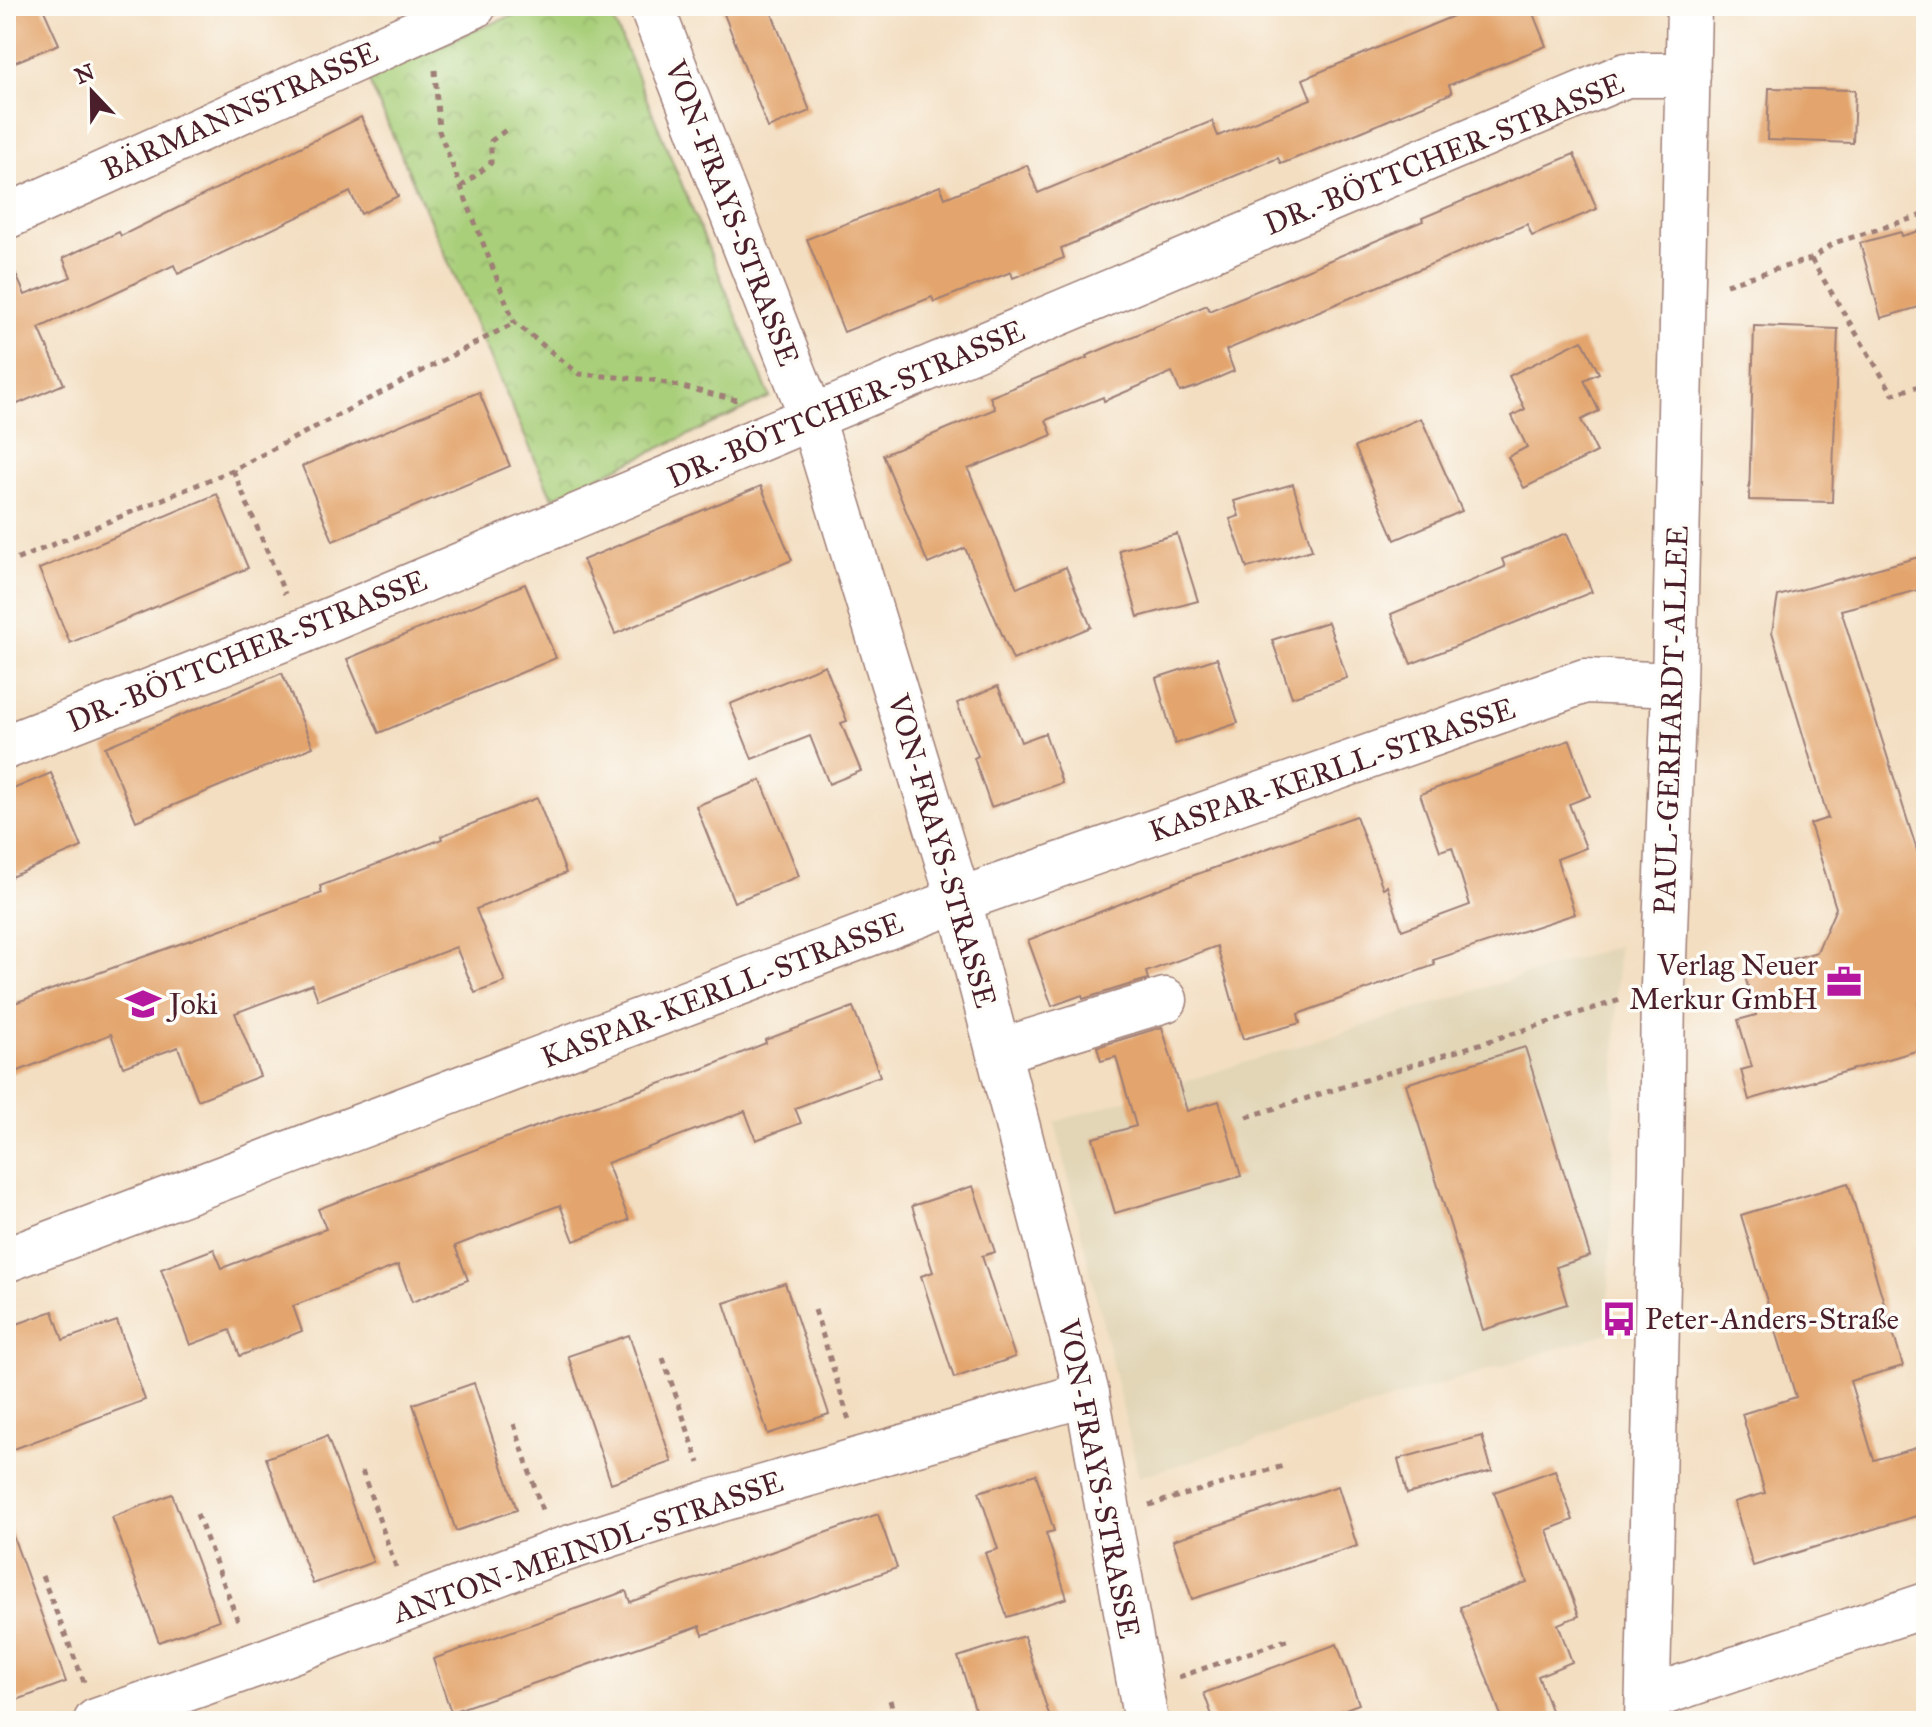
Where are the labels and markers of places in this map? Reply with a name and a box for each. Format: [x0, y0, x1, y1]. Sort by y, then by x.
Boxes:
place label: Verlag Neuer Merkur GmbH [1629, 947, 1819, 1017]
office icon: Verlag Neuer Merkur GmbH [1825, 963, 1863, 1001]
school or university icon: Joki [124, 985, 162, 1023]
place label: Joki [166, 986, 218, 1022]
bus stop icon: Peter-Anders-Straße [1600, 1300, 1638, 1338]
place label: Peter-Anders-Straße [1645, 1301, 1899, 1337]

